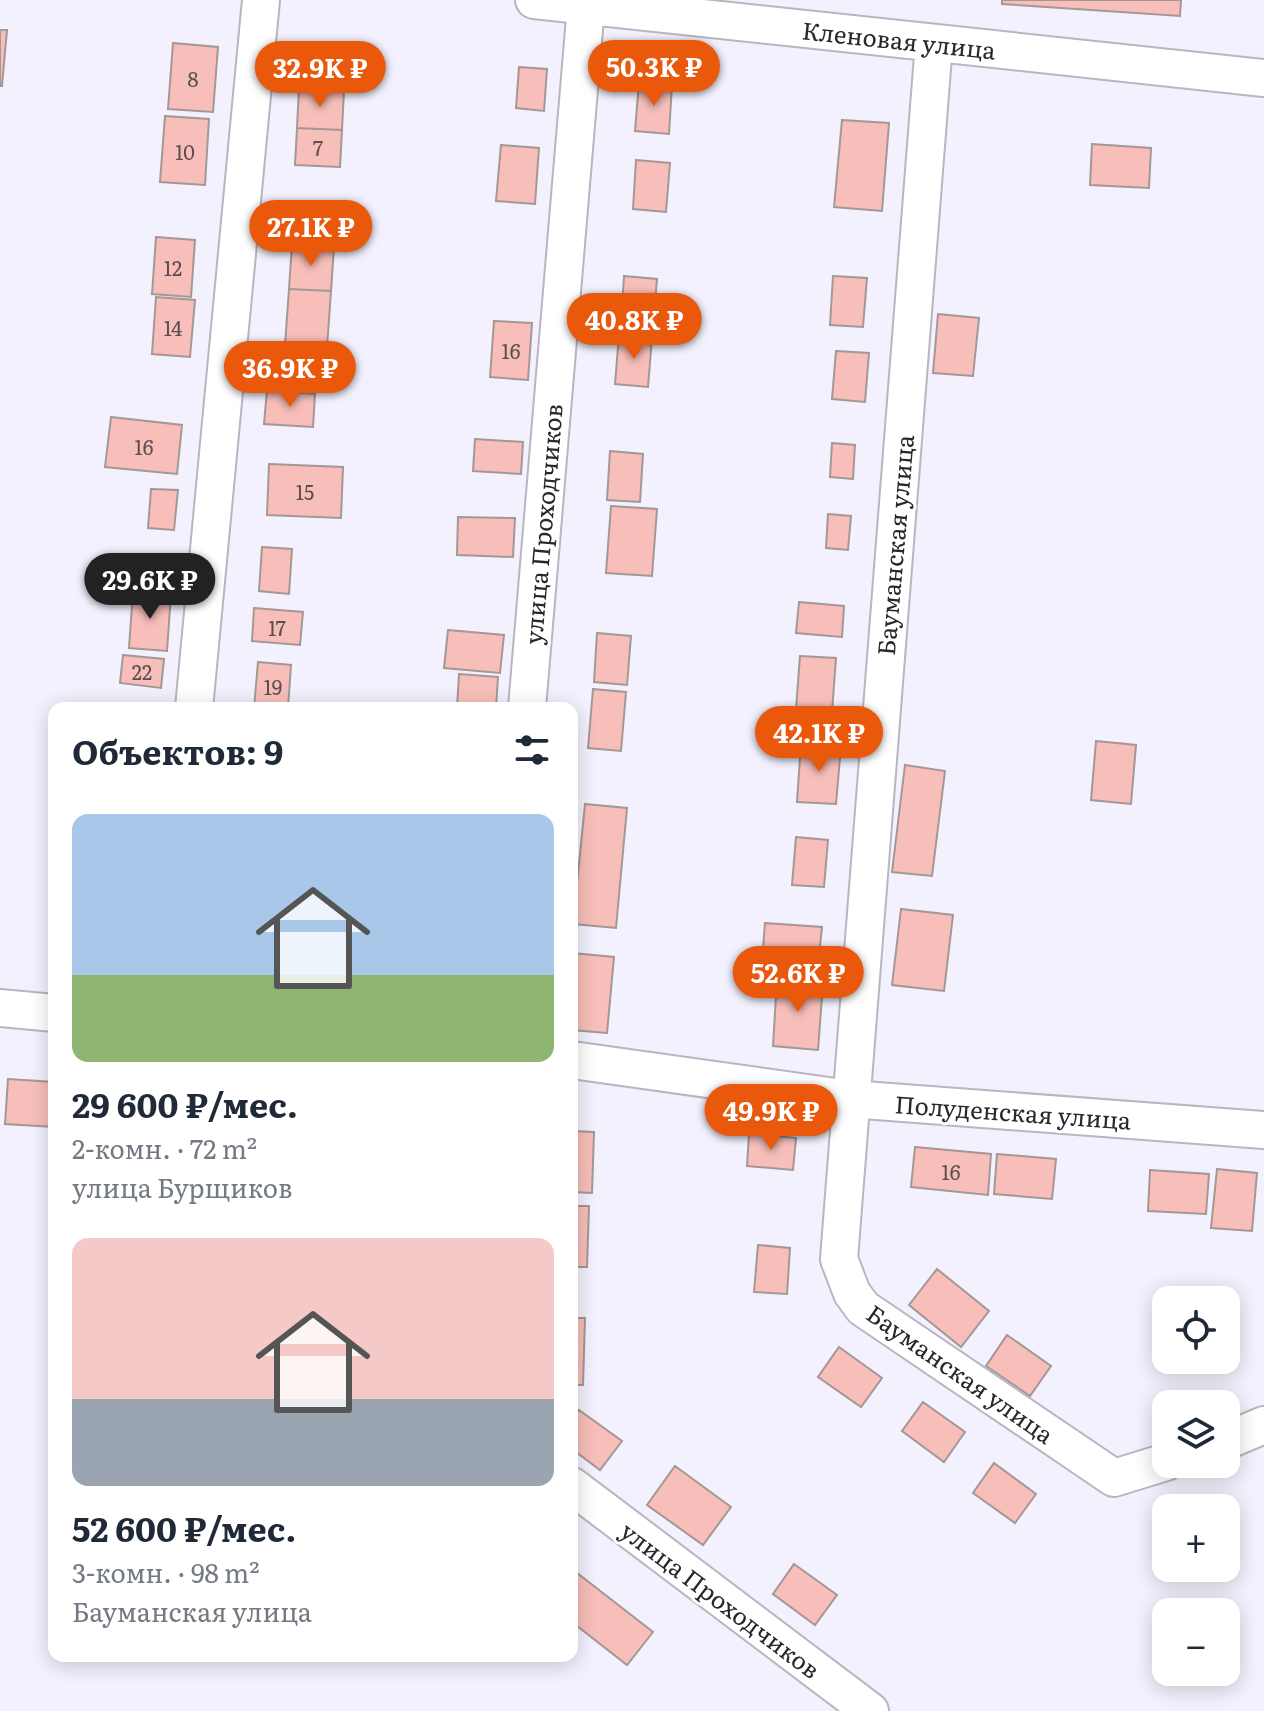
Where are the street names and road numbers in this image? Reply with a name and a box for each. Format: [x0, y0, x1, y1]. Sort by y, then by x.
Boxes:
street label: Кленовая улица [800, 11, 998, 67]
street label: улица Проходчиков [514, 402, 570, 646]
street label: Бауманская улица [867, 433, 921, 657]
street label: Полуденская улица [894, 1085, 1132, 1137]
street label: Бауманская улица [860, 1295, 1062, 1451]
street label: улица Проходчиков [614, 1512, 828, 1686]

